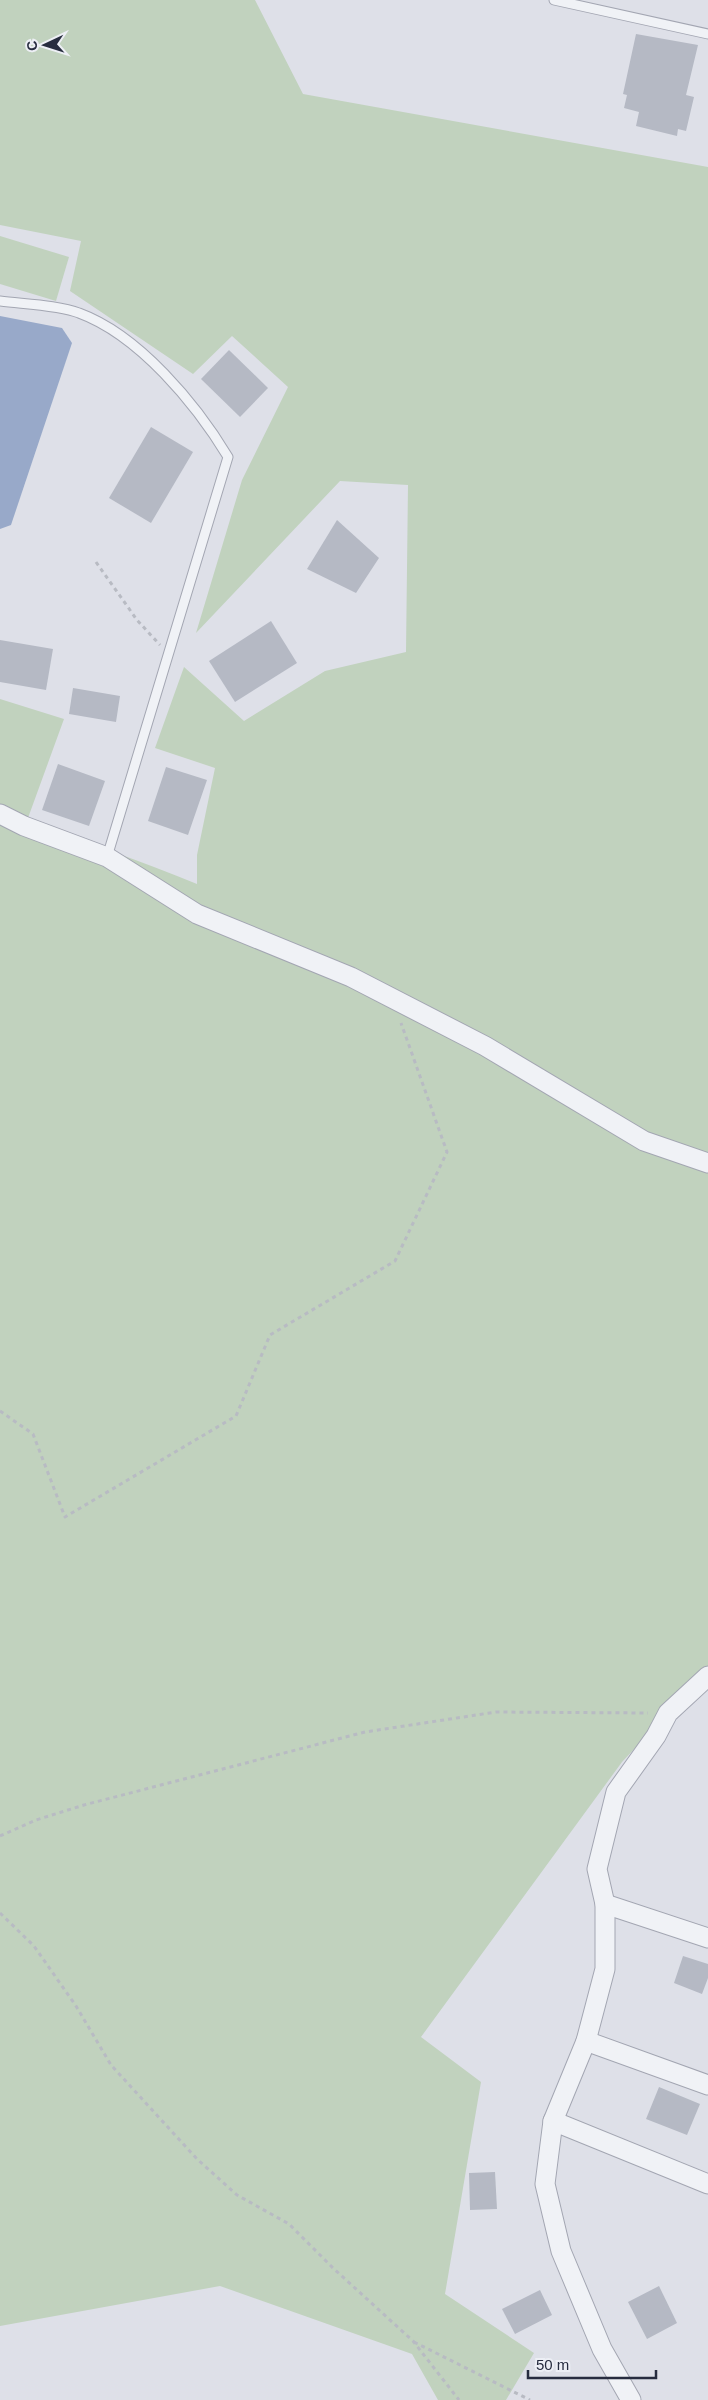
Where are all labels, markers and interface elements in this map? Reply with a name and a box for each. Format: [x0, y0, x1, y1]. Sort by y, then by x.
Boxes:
north arrow [20, 20, 70, 70]
text: С [24, 40, 40, 52]
scale bar [528, 2348, 656, 2380]
text: 50 m [536, 2356, 569, 2373]

